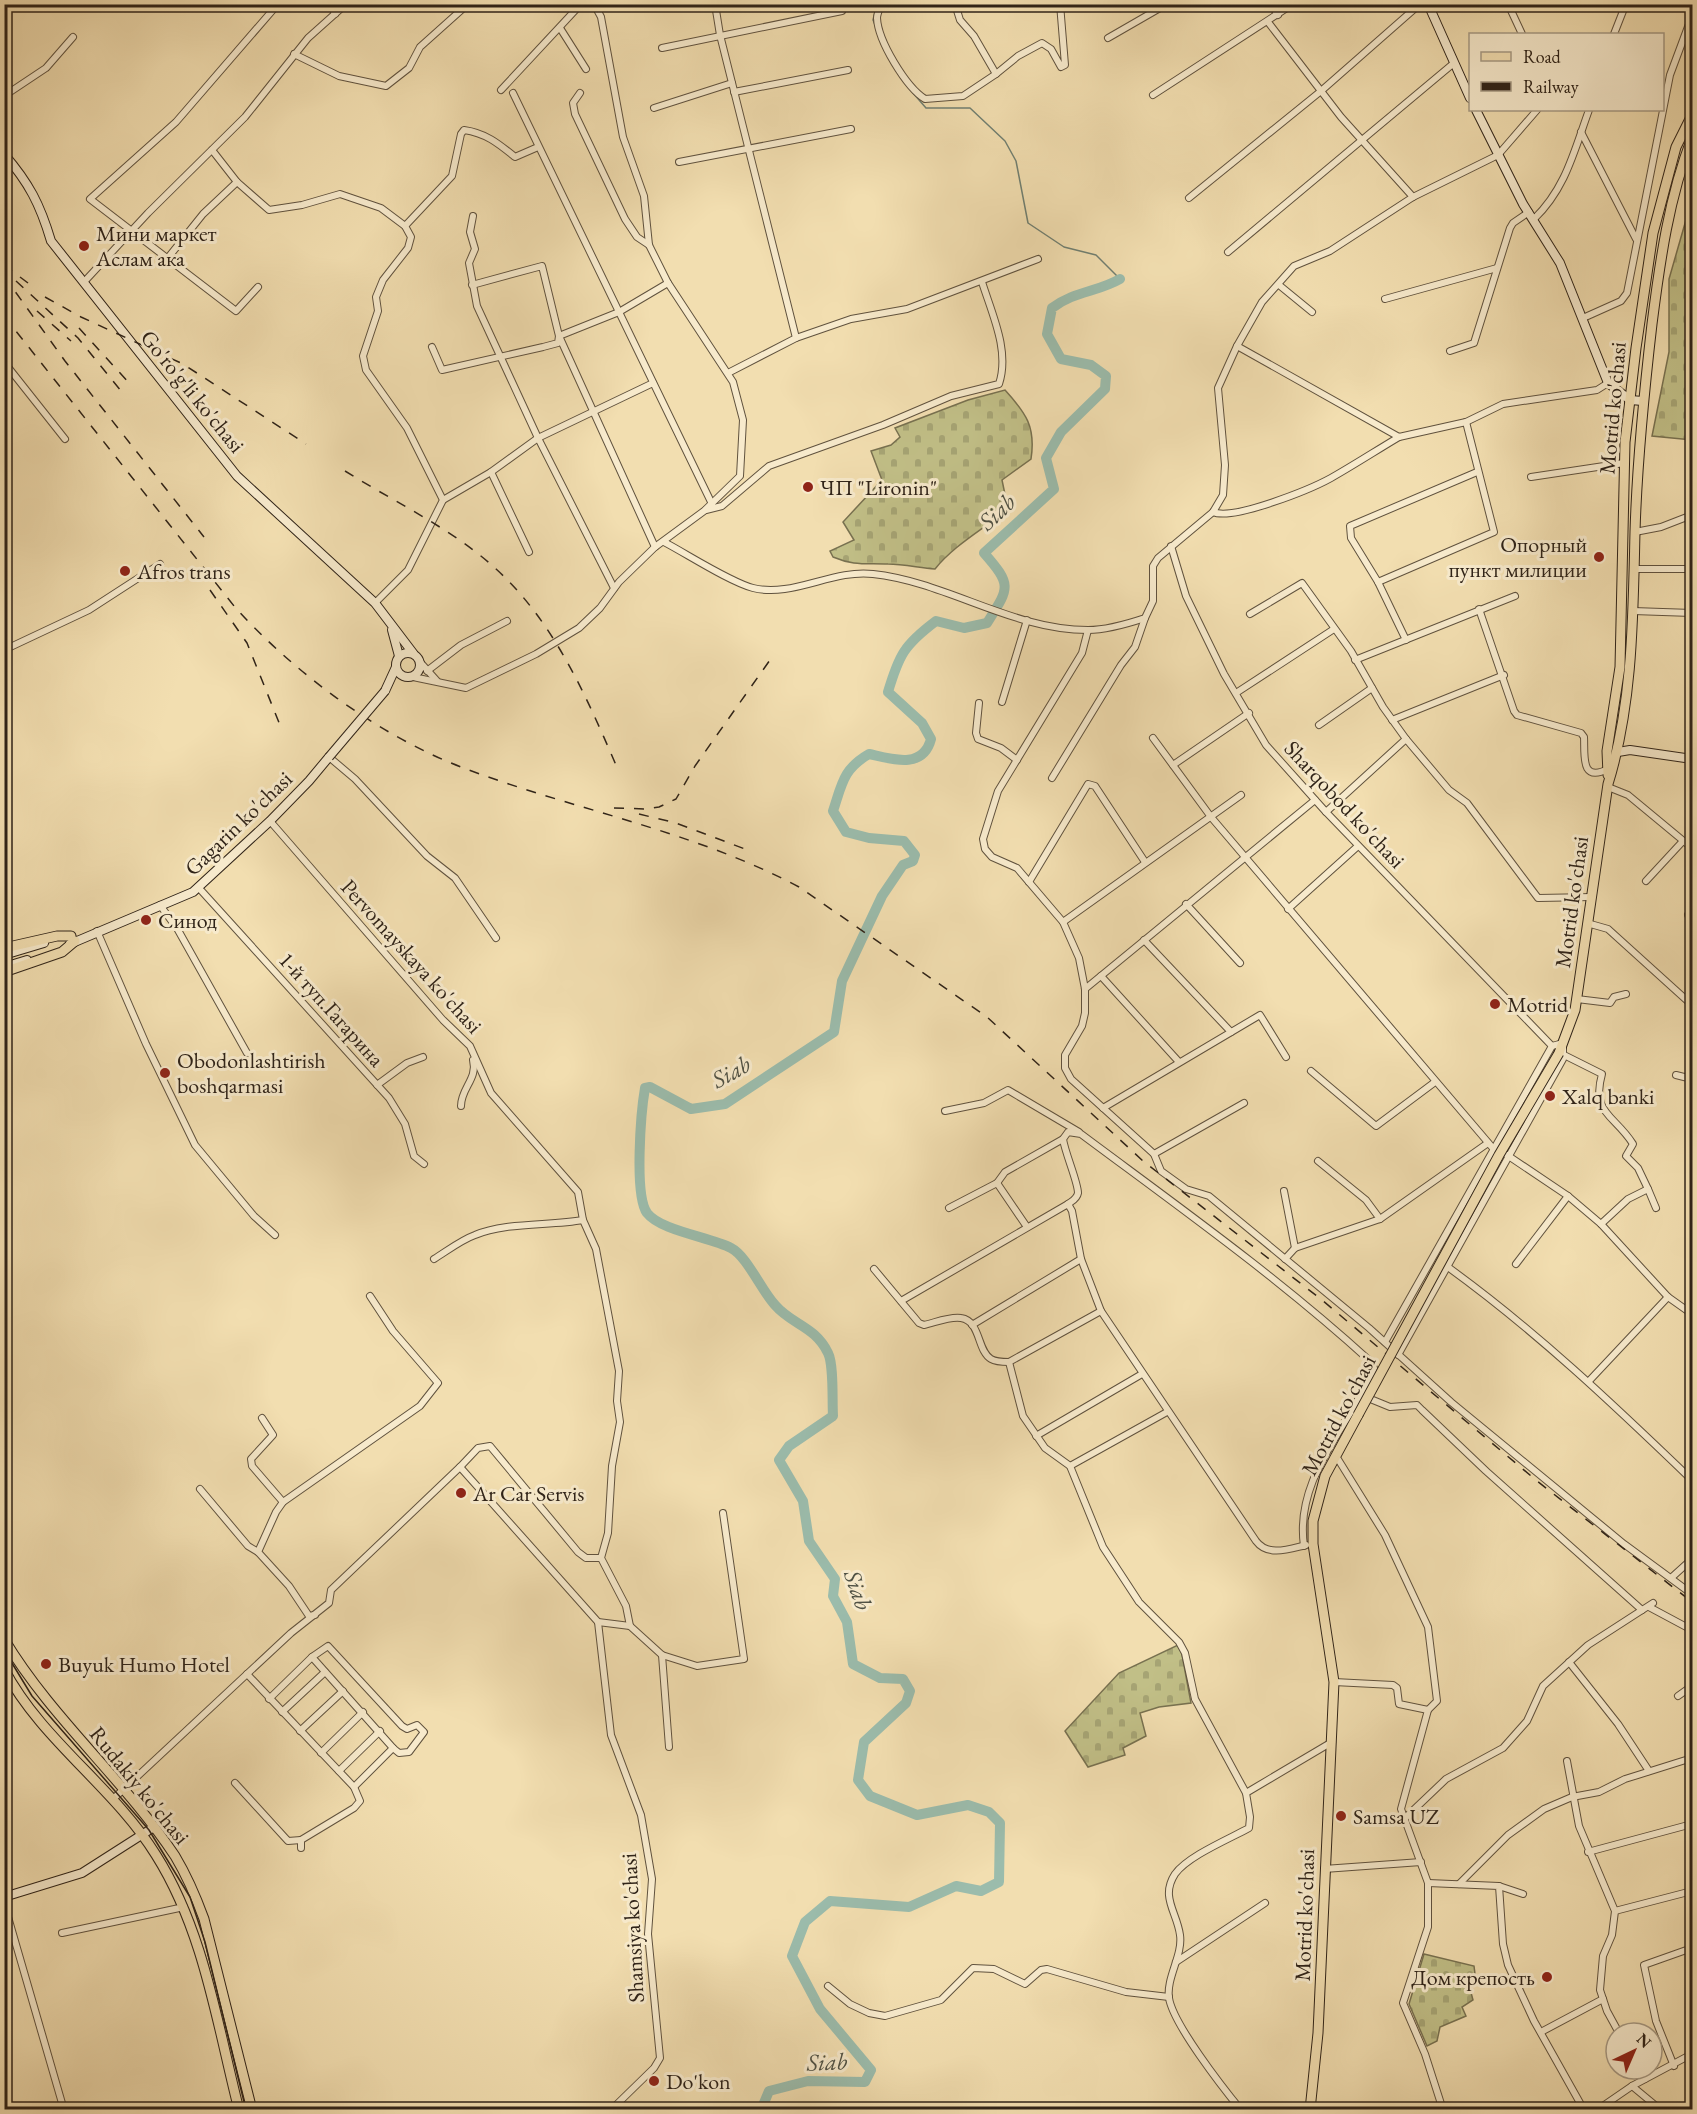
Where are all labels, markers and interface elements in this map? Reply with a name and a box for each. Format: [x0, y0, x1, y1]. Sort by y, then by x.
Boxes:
legend [1469, 33, 1664, 111]
text: Road [1523, 45, 1562, 68]
text: Railway [1523, 75, 1579, 98]
place label: Мини маркет Аслам ака [95, 219, 217, 273]
marker: Мини маркет Аслам ака [77, 239, 91, 253]
street label: Go'ro'g'li ko'chasi [134, 324, 251, 459]
street label: Motrid ko'chasi [1592, 341, 1633, 475]
place label: ЧП "Lironin" [820, 473, 937, 502]
marker: ЧП "Lironin" [801, 480, 815, 494]
water label: Siab [971, 486, 1022, 537]
place label: Опорный пункт милиции [1449, 530, 1587, 584]
marker: Опорный пункт милиции [1592, 550, 1606, 564]
place label: Afros trans [136, 557, 231, 586]
marker: Afros trans [118, 564, 132, 578]
street label: Sharqobod ko'chasi [1278, 734, 1411, 875]
street label: Gagarin ko'chasi [178, 765, 298, 882]
street label: Motrid ko'chasi [1548, 834, 1595, 970]
street label: Pervomayskaya ko'chasi [335, 873, 489, 1040]
place label: Синод [158, 906, 217, 935]
marker: Синод [139, 913, 153, 927]
street label: 1-й туп.Гагарина [272, 946, 391, 1073]
place label: Motrid [1507, 990, 1569, 1019]
marker: Motrid [1488, 997, 1502, 1011]
place label: Obodonlashtirish boshqarmasi [177, 1046, 326, 1100]
water label: Siab [705, 1048, 756, 1095]
marker: Obodonlashtirish boshqarmasi [158, 1066, 172, 1080]
place label: Xalq banki [1561, 1082, 1655, 1111]
marker: Xalq banki [1543, 1089, 1557, 1103]
street label: Motrid ko'chasi [1295, 1350, 1382, 1481]
place label: Ar Car Servis [472, 1479, 584, 1508]
marker: Ar Car Servis [454, 1486, 468, 1500]
water label: Siab [837, 1565, 880, 1614]
place label: Buyuk Humo Hotel [58, 1650, 230, 1679]
marker: Buyuk Humo Hotel [39, 1657, 53, 1671]
street label: Rudakiy ko'chasi [83, 1720, 196, 1850]
place label: Samsa UZ [1353, 1802, 1439, 1831]
marker: Samsa UZ [1334, 1809, 1348, 1823]
street label: Motrid ko'chasi [1288, 1848, 1321, 1982]
street label: Shamsiya ko'chasi [614, 1853, 651, 2003]
place label: Дом крепость [1411, 1963, 1535, 1992]
marker: Дом крепость [1540, 1970, 1554, 1984]
north arrow [1604, 2021, 1664, 2081]
text: N [1632, 2029, 1656, 2053]
water label: Siab [805, 2045, 848, 2078]
place label: Do'kon [666, 2067, 731, 2096]
marker: Do'kon [647, 2074, 661, 2088]

